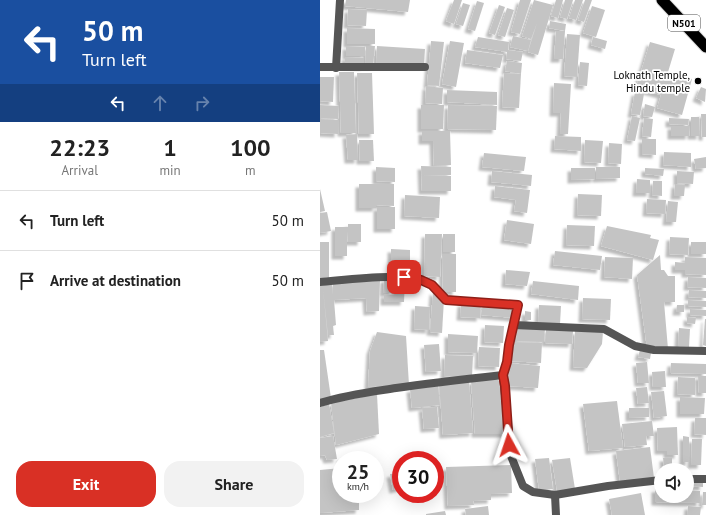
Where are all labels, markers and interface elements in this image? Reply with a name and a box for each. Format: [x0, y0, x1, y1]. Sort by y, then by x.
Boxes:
text: 50 m [82, 12, 143, 49]
road number: N501 [668, 15, 700, 31]
icon: left [16, 16, 68, 68]
text: Turn left [82, 48, 147, 71]
place label: Loknath Temple, Hindu temple [614, 68, 690, 95]
marker: Loknath Temple, Hindu temple [693, 76, 703, 86]
icon: left [107, 92, 129, 114]
icon: ahead [149, 92, 171, 114]
icon: right [191, 92, 213, 114]
text: 22:23 [49, 132, 110, 163]
text: 1 [163, 132, 177, 163]
text: 100 [230, 132, 271, 163]
text: Arrival [62, 162, 98, 179]
text: min [159, 162, 181, 179]
text: m [245, 162, 256, 179]
icon: left [16, 210, 38, 232]
text: Turn left [50, 211, 104, 230]
text: 50 m [271, 211, 304, 230]
pin [387, 260, 421, 294]
icon: arrive [393, 266, 415, 288]
icon: arrive [16, 270, 38, 292]
text: Arrive at destination [50, 271, 181, 290]
text: 50 m [271, 271, 304, 290]
position arrow [488, 424, 530, 466]
speed limit sign: 30 [392, 451, 444, 503]
text: 25 [347, 459, 369, 485]
button: Exit [16, 461, 156, 507]
button: Share [164, 461, 304, 507]
map controls [654, 463, 694, 503]
button: sound [654, 463, 694, 503]
text: km/h [347, 480, 369, 493]

